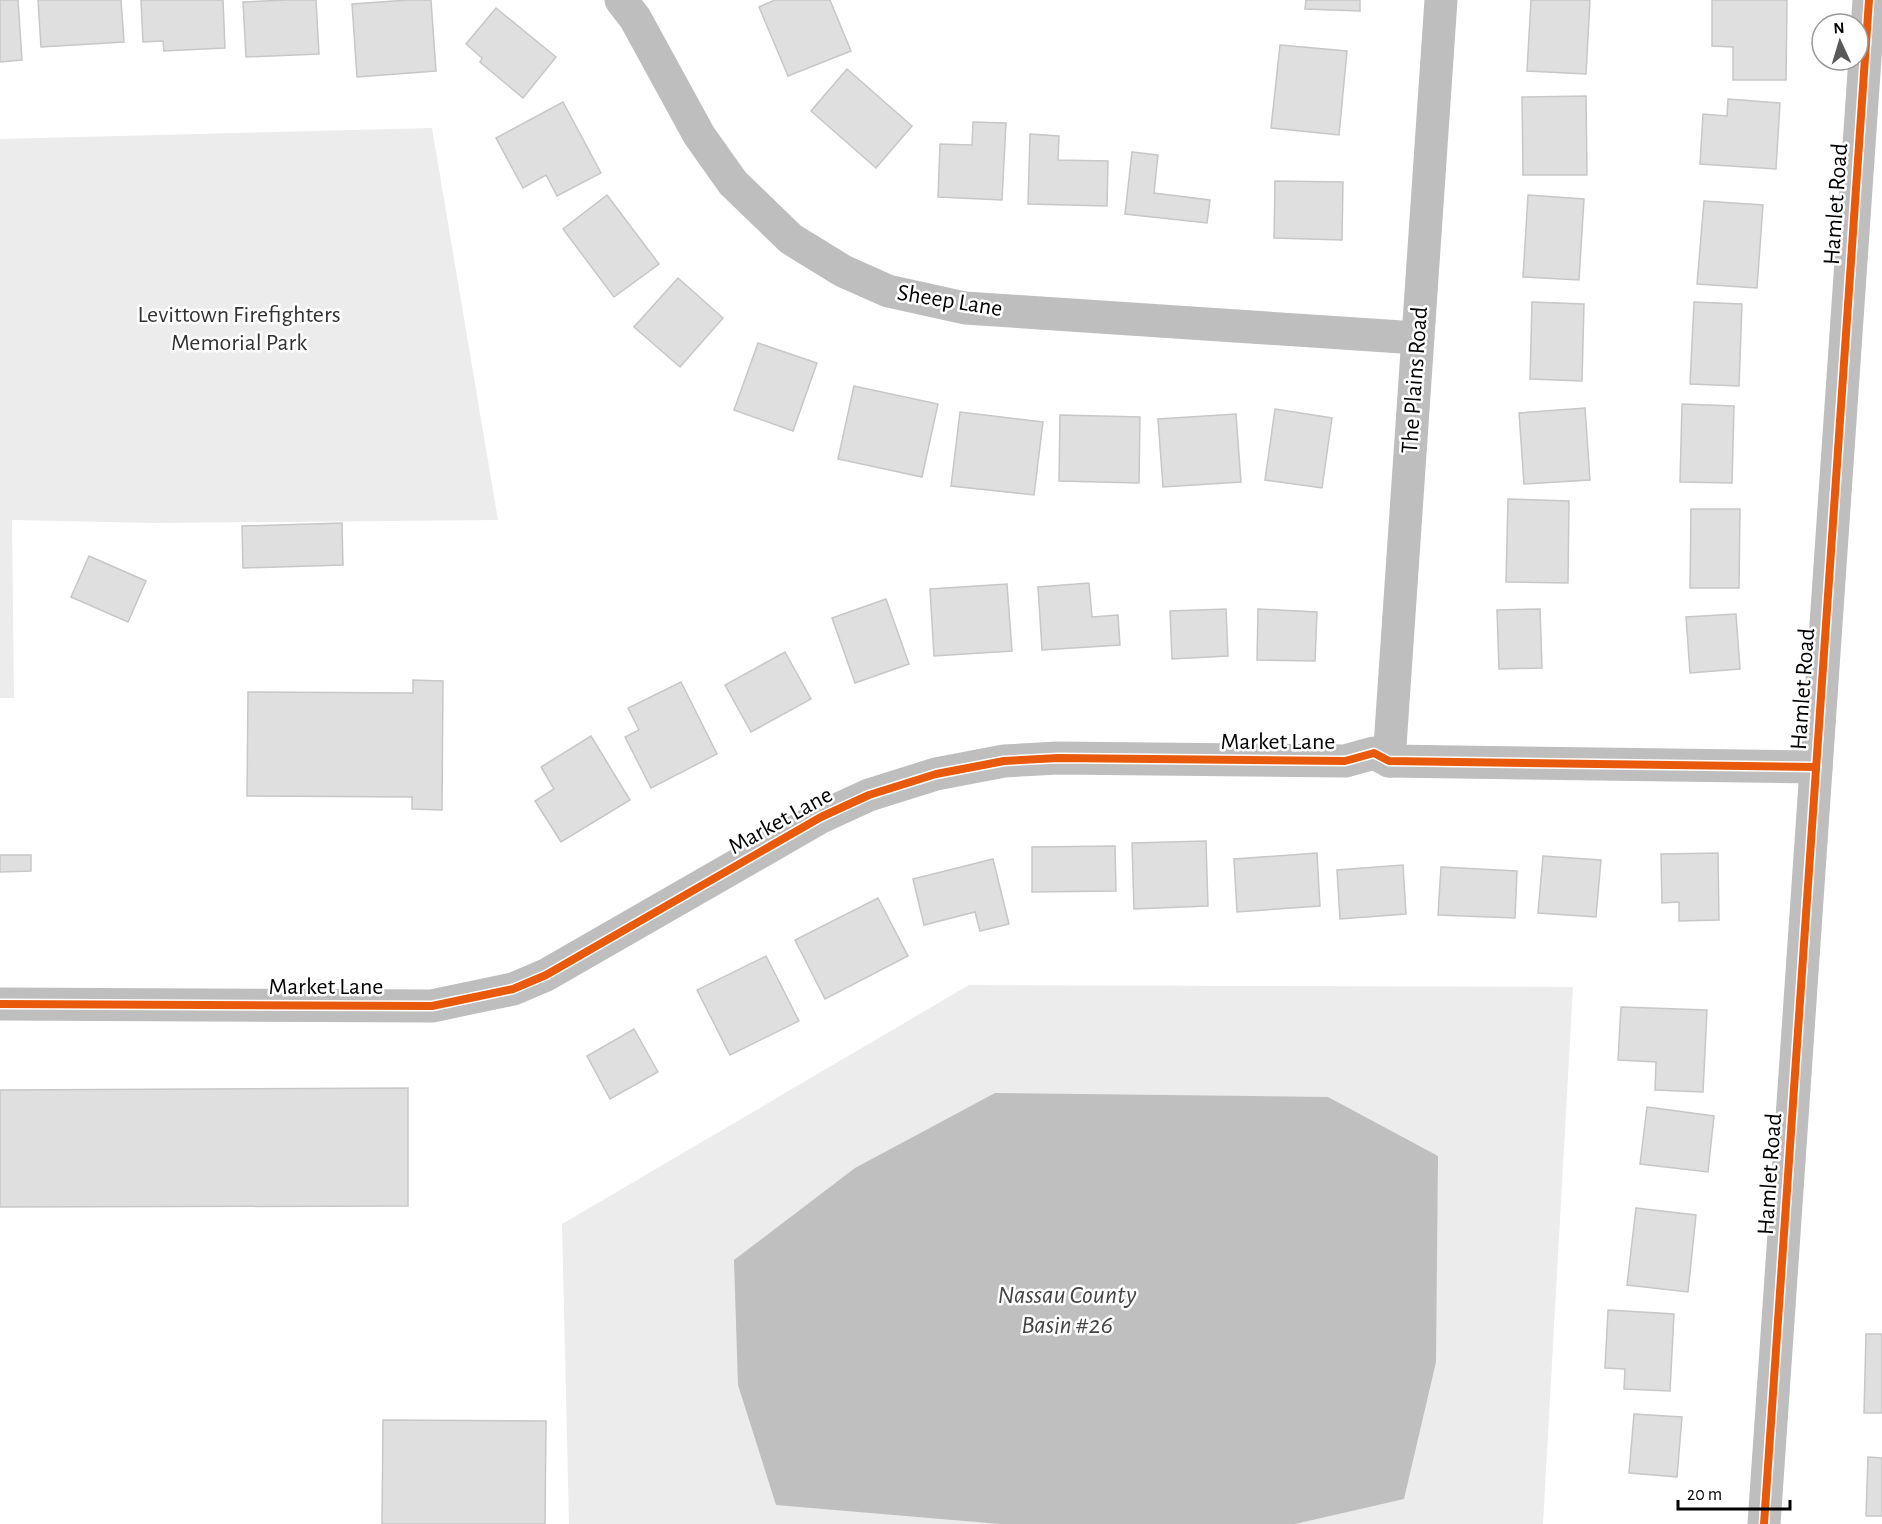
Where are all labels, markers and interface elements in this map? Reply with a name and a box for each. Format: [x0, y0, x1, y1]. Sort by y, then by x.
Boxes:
north arrow [1810, 12, 1870, 72]
text: N [1833, 20, 1845, 36]
street label: Hamlet Road [1820, 142, 1852, 266]
street label: Sheep Lane [896, 281, 1004, 321]
park label: Levittown Firefighters Memorial Park [137, 303, 341, 355]
street label: The Plains Road [1398, 306, 1432, 454]
street label: Hamlet Road [1787, 627, 1819, 751]
street label: Market Lane [1221, 730, 1335, 754]
street label: Market Lane [724, 783, 837, 859]
street label: Market Lane [269, 975, 383, 999]
street label: Hamlet Road [1754, 1112, 1786, 1236]
water label: Nassau County Basin #26 [998, 1282, 1137, 1338]
scale bar [1678, 1473, 1790, 1511]
text: 20 m [1687, 1486, 1722, 1504]

